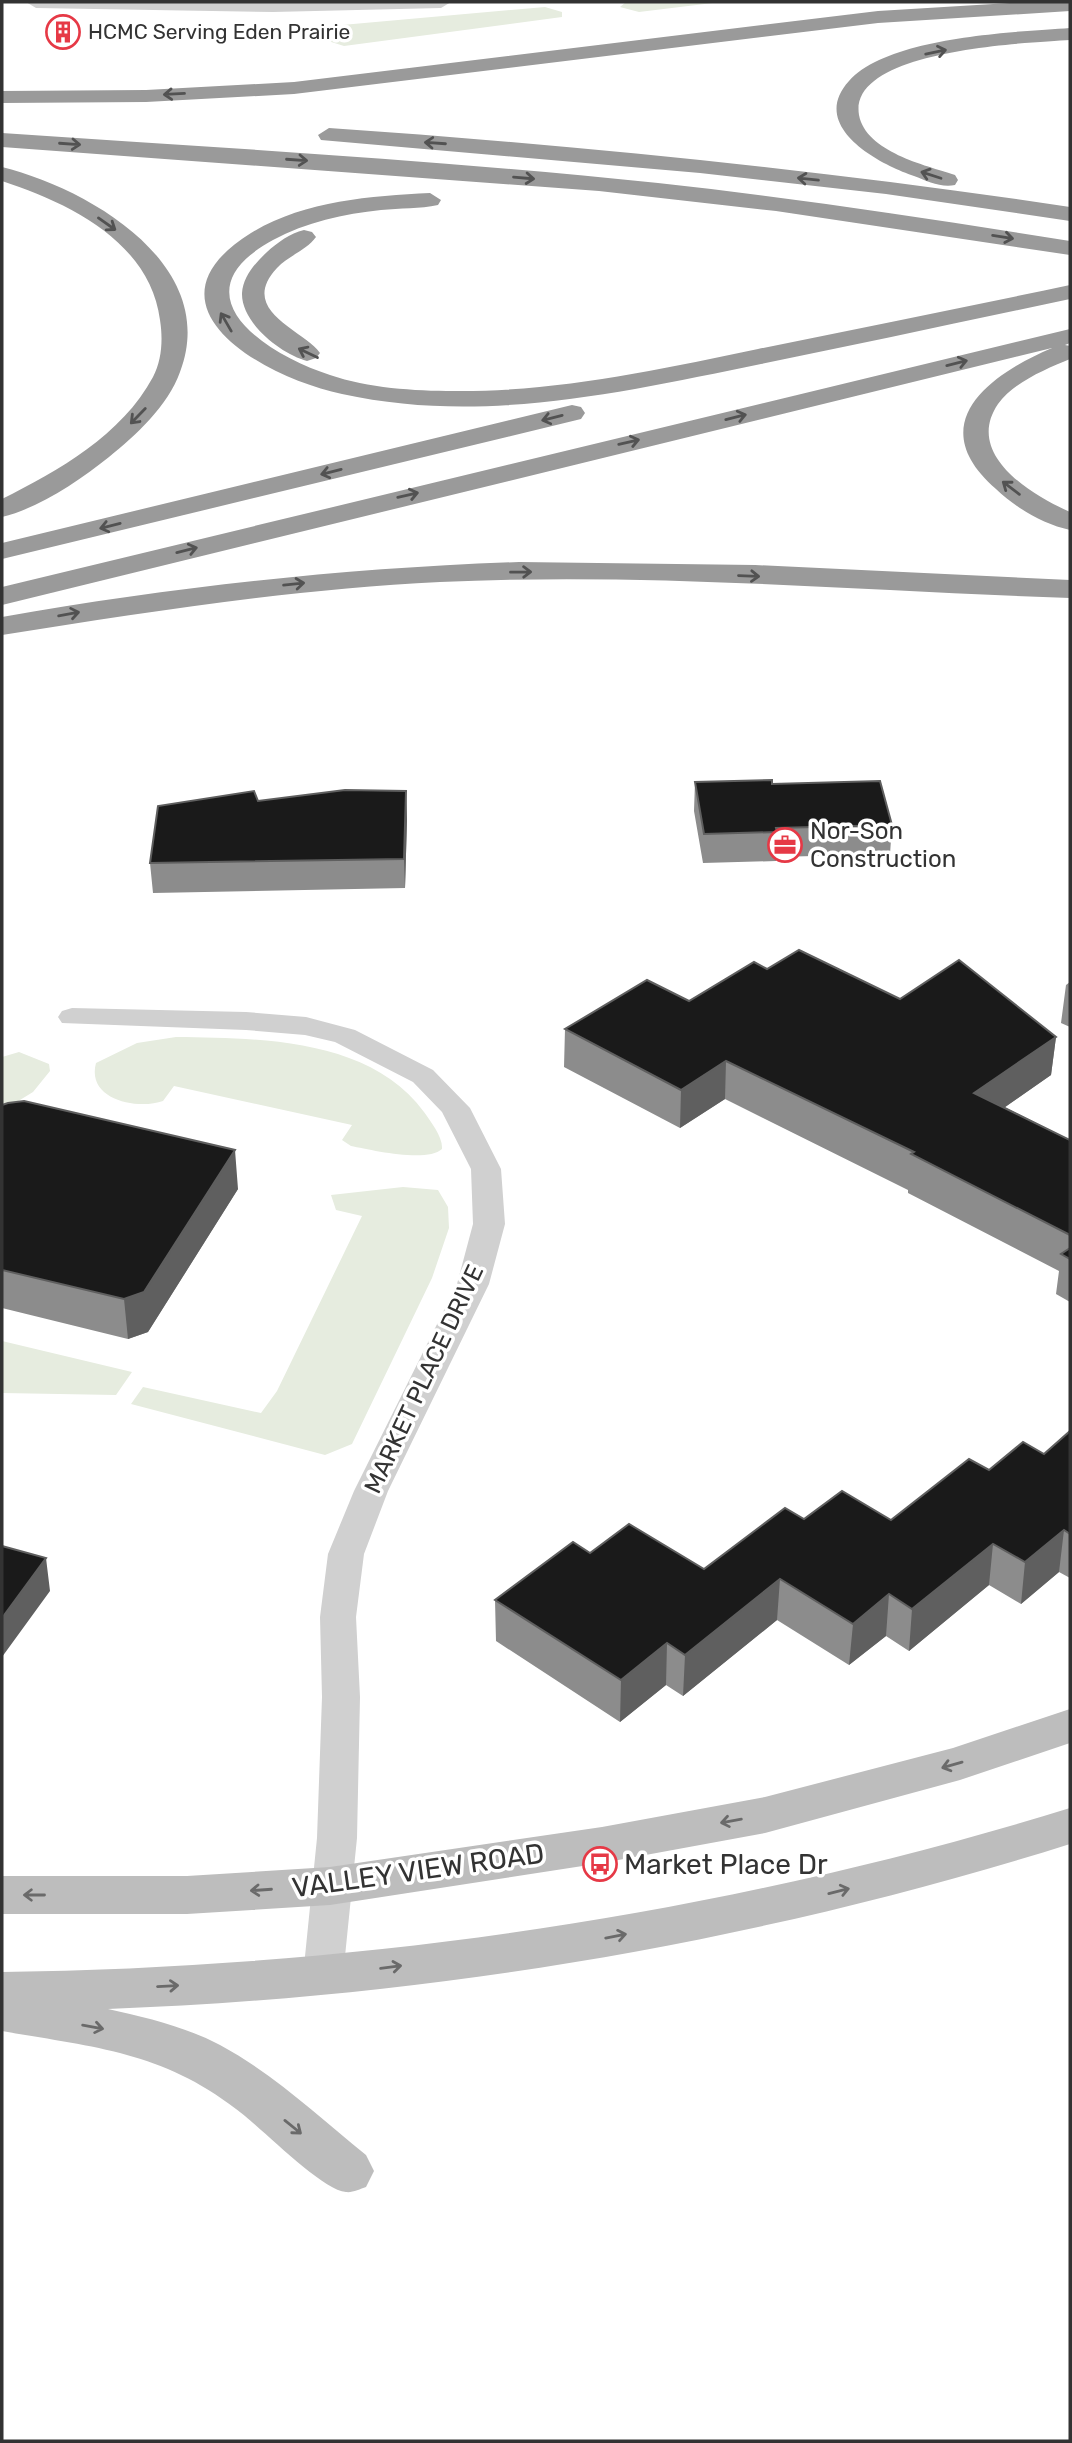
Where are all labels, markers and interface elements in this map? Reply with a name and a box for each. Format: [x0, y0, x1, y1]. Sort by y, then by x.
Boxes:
building icon: HCMC Serving Eden Prairie [44, 13, 82, 51]
place label: HCMC Serving Eden Prairie [88, 19, 350, 44]
one-way arrow [924, 45, 947, 58]
one-way arrow [163, 88, 186, 101]
one-way arrow [424, 136, 447, 149]
one-way arrow [58, 138, 81, 151]
one-way arrow [285, 153, 308, 166]
one-way arrow [920, 168, 942, 180]
one-way arrow [512, 172, 534, 185]
one-way arrow [797, 172, 820, 185]
one-way arrow [97, 217, 116, 231]
one-way arrow [991, 231, 1014, 244]
one-way arrow [219, 313, 233, 333]
one-way arrow [298, 345, 319, 359]
one-way arrow [945, 356, 968, 369]
one-way arrow [129, 407, 146, 424]
one-way arrow [724, 409, 747, 423]
one-way arrow [541, 412, 564, 425]
one-way arrow [617, 435, 640, 449]
one-way arrow [320, 466, 343, 479]
one-way arrow [1002, 481, 1021, 496]
one-way arrow [396, 488, 419, 501]
one-way arrow [99, 520, 122, 533]
one-way arrow [175, 543, 198, 556]
one-way arrow [510, 565, 533, 578]
one-way arrow [737, 569, 760, 582]
one-way arrow [282, 577, 305, 590]
one-way arrow [57, 607, 80, 620]
place label: Nor-Son Construction [810, 817, 956, 873]
office icon: Nor-Son Construction [766, 826, 804, 864]
street label: MARKET PLACE DRIVE [359, 1260, 489, 1498]
one-way arrow [941, 1760, 963, 1773]
one-way arrow [721, 1815, 743, 1829]
street label: VALLEY VIEW ROAD [290, 1836, 546, 1905]
bus stop icon: Market Place Dr [581, 1845, 619, 1883]
place label: Market Place Dr [624, 1848, 828, 1881]
one-way arrow [251, 1884, 273, 1897]
one-way arrow [827, 1884, 850, 1897]
one-way arrow [23, 1888, 46, 1902]
one-way arrow [604, 1928, 627, 1942]
one-way arrow [379, 1961, 401, 1974]
one-way arrow [156, 1980, 179, 1993]
one-way arrow [81, 2021, 104, 2035]
one-way arrow [283, 2120, 302, 2135]

